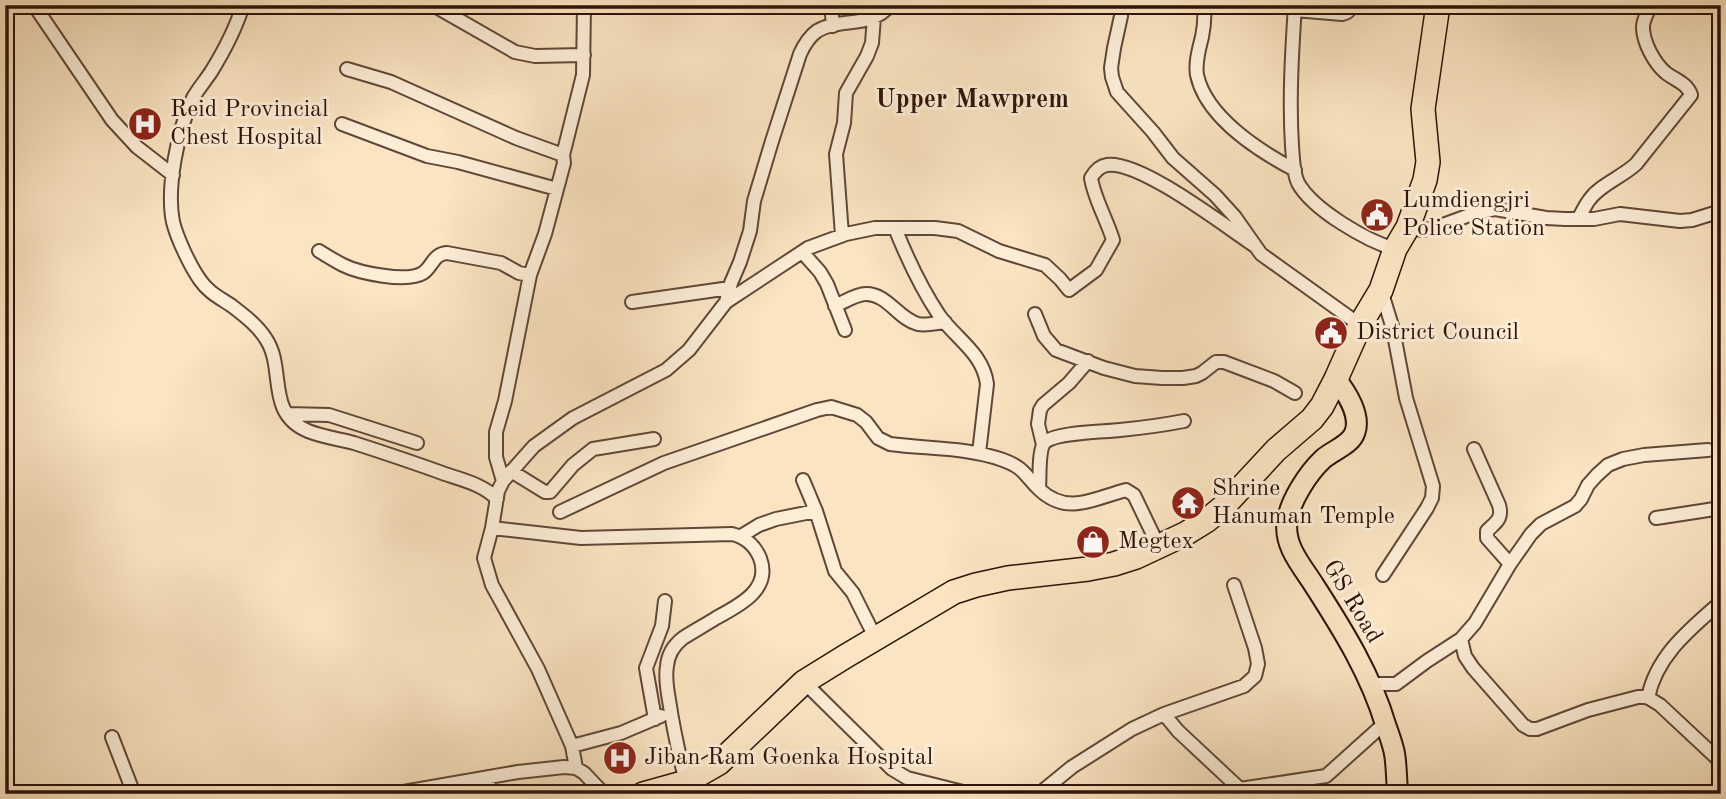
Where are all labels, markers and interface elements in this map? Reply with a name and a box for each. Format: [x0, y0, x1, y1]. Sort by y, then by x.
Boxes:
district label: Upper Mawprem [875, 87, 1069, 113]
place label: Reid Provincial Chest Hospital [170, 98, 328, 150]
hospital icon: Reid Provincial Chest Hospital [126, 105, 164, 143]
place label: Lumdiengjri Police Station [1402, 189, 1545, 241]
public building icon: Lumdiengjri Police Station [1358, 196, 1396, 234]
public building icon: District Council [1312, 314, 1350, 352]
place label: District Council [1356, 321, 1519, 345]
place label: Shrine Hanuman Temple [1212, 477, 1395, 529]
temple icon: Shrine Hanuman Temple [1169, 484, 1207, 522]
shop icon: Megtex [1074, 523, 1112, 561]
place label: Megtex [1118, 530, 1194, 554]
street label: GS Road [1318, 556, 1386, 648]
hospital icon: Jiban Ram Goenka Hospital [601, 739, 639, 777]
place label: Jiban Ram Goenka Hospital [644, 746, 933, 770]

